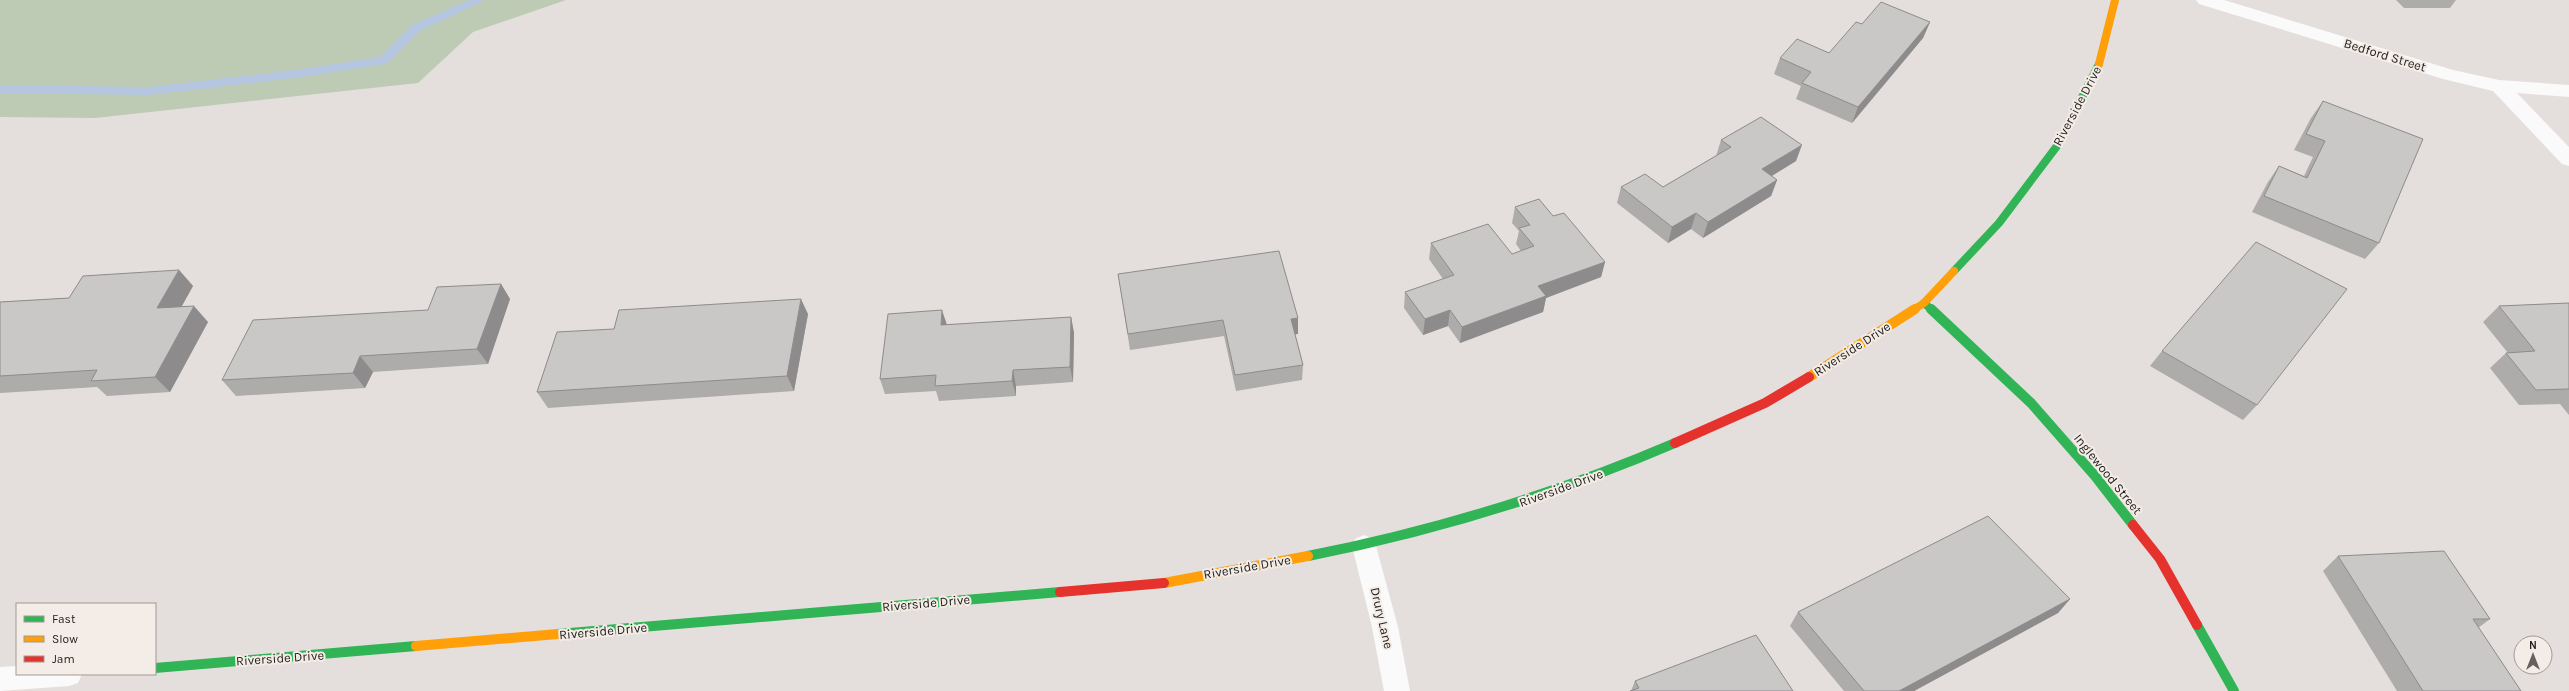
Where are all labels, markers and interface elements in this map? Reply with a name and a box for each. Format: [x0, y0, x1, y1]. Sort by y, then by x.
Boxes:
street label: Bedford Street [2342, 35, 2428, 75]
street label: Riverside Drive [2050, 63, 2104, 148]
street label: Riverside Drive [1811, 318, 1893, 379]
street label: Inglewood Street [2071, 431, 2145, 517]
street label: Riverside Drive [1517, 466, 1605, 510]
street label: Riverside Drive [1202, 552, 1292, 582]
street label: Drury Lane [1368, 586, 1396, 651]
street label: Riverside Drive [881, 592, 971, 614]
legend [16, 603, 156, 675]
text: Fast [52, 612, 76, 626]
street label: Riverside Drive [558, 620, 648, 642]
text: Slow [52, 632, 78, 646]
north arrow [2513, 635, 2553, 675]
text: N [2529, 639, 2537, 652]
street label: Riverside Drive [235, 647, 325, 669]
text: Jam [52, 652, 75, 666]

